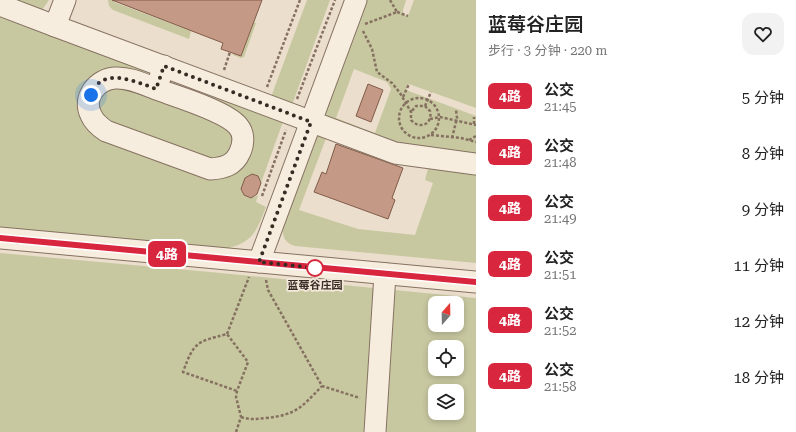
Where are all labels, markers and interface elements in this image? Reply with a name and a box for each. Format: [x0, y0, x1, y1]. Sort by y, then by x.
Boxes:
text: 蓝莓谷庄园 [488, 13, 583, 36]
button: heart [742, 13, 784, 55]
text: 步行 · 3 分钟 · 220 m [488, 43, 607, 58]
text: 公交 [544, 81, 574, 99]
your location [81, 85, 101, 105]
text: 4路 [499, 88, 521, 104]
text: 5 分钟 [742, 89, 784, 107]
text: 21:45 [544, 99, 576, 114]
text: 公交 [544, 137, 574, 155]
text: 4路 [499, 144, 521, 160]
text: 8 分钟 [742, 145, 784, 163]
text: 21:48 [544, 155, 576, 170]
text: 公交 [544, 193, 574, 211]
text: 4路 [499, 200, 521, 216]
text: 9 分钟 [742, 201, 784, 219]
text: 21:49 [544, 211, 576, 226]
line badge: 4路 [149, 241, 185, 267]
text: 4路 [156, 246, 178, 262]
text: 公交 [544, 249, 574, 267]
text: 4路 [499, 256, 521, 272]
text: 11 分钟 [733, 257, 784, 275]
marker: 蓝莓谷庄园 [306, 259, 324, 277]
text: 21:51 [544, 267, 576, 282]
place label: 蓝莓谷庄园 [288, 279, 343, 292]
north arrow [428, 296, 464, 332]
map controls [428, 296, 464, 420]
text: 公交 [544, 305, 574, 323]
text: 4路 [499, 312, 521, 328]
text: 12 分钟 [733, 313, 784, 331]
text: 21:52 [544, 323, 576, 338]
button: locate [428, 340, 464, 376]
text: 公交 [544, 361, 574, 379]
text: 4路 [499, 368, 521, 384]
text: 18 分钟 [733, 369, 784, 387]
text: 21:58 [544, 379, 576, 394]
button: layers [428, 384, 464, 420]

